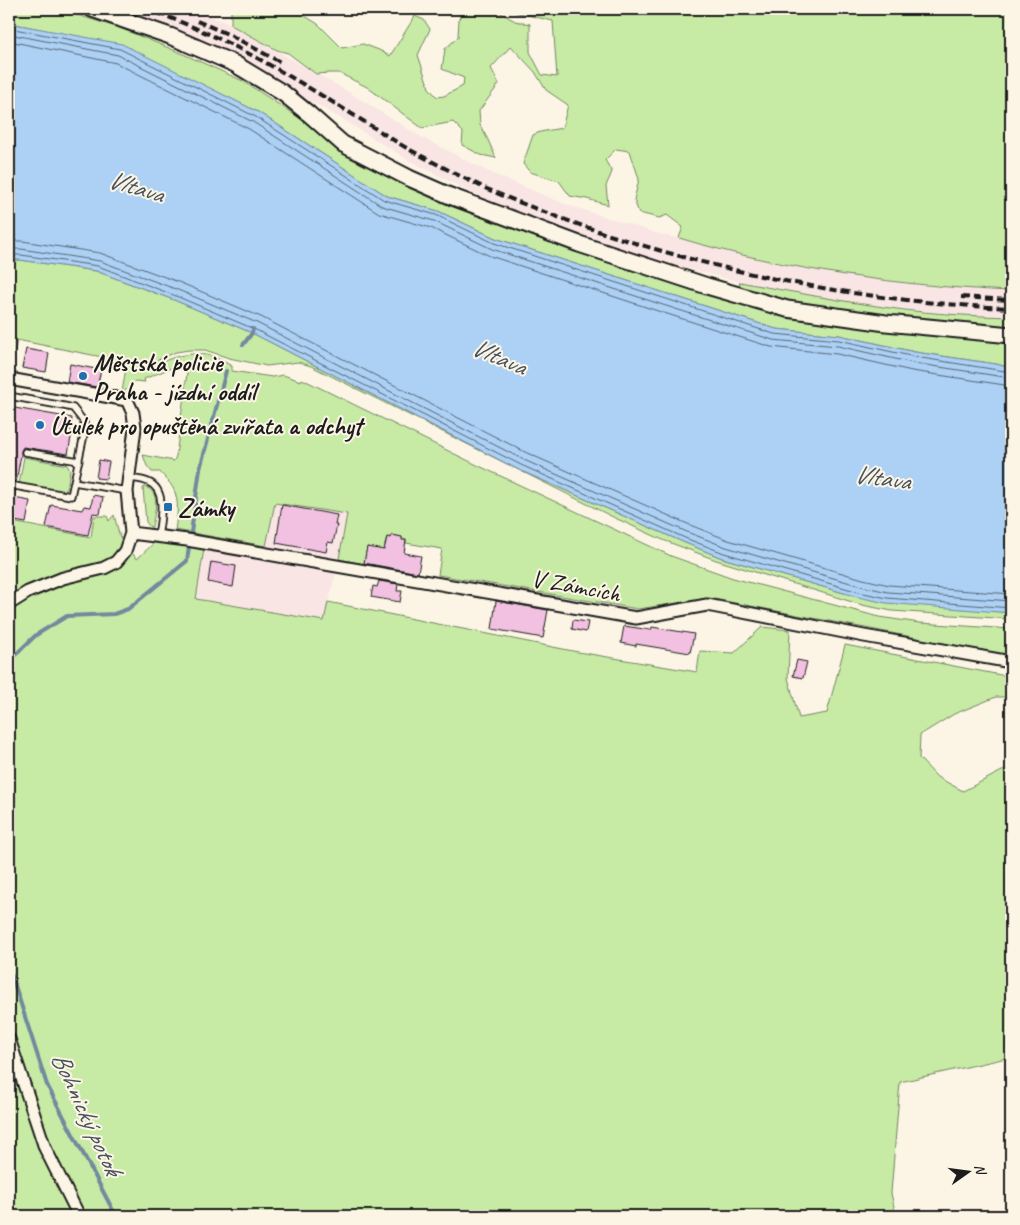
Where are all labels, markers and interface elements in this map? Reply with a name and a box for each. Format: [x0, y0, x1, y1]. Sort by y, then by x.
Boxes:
water label: Vltava [104, 162, 170, 211]
water label: Vltava [467, 330, 533, 384]
place label: Městská policie Praha - jízdní oddíl [93, 347, 260, 408]
marker: Městská policie Praha - jízdní oddíl [77, 370, 89, 382]
place label: Útulek pro opuštěná zvířata a odchyt [50, 410, 366, 442]
marker: Útulek pro opuštěná zvířata a odchyt [34, 419, 46, 431]
water label: Vltava [852, 457, 915, 498]
place label: Zámky [178, 492, 237, 524]
marker: Zámky [162, 501, 174, 513]
street label: V Zámcích [529, 562, 625, 610]
water label: Bohnický potok [44, 1046, 132, 1185]
north arrow [942, 1148, 992, 1198]
text: N [971, 1163, 990, 1177]

